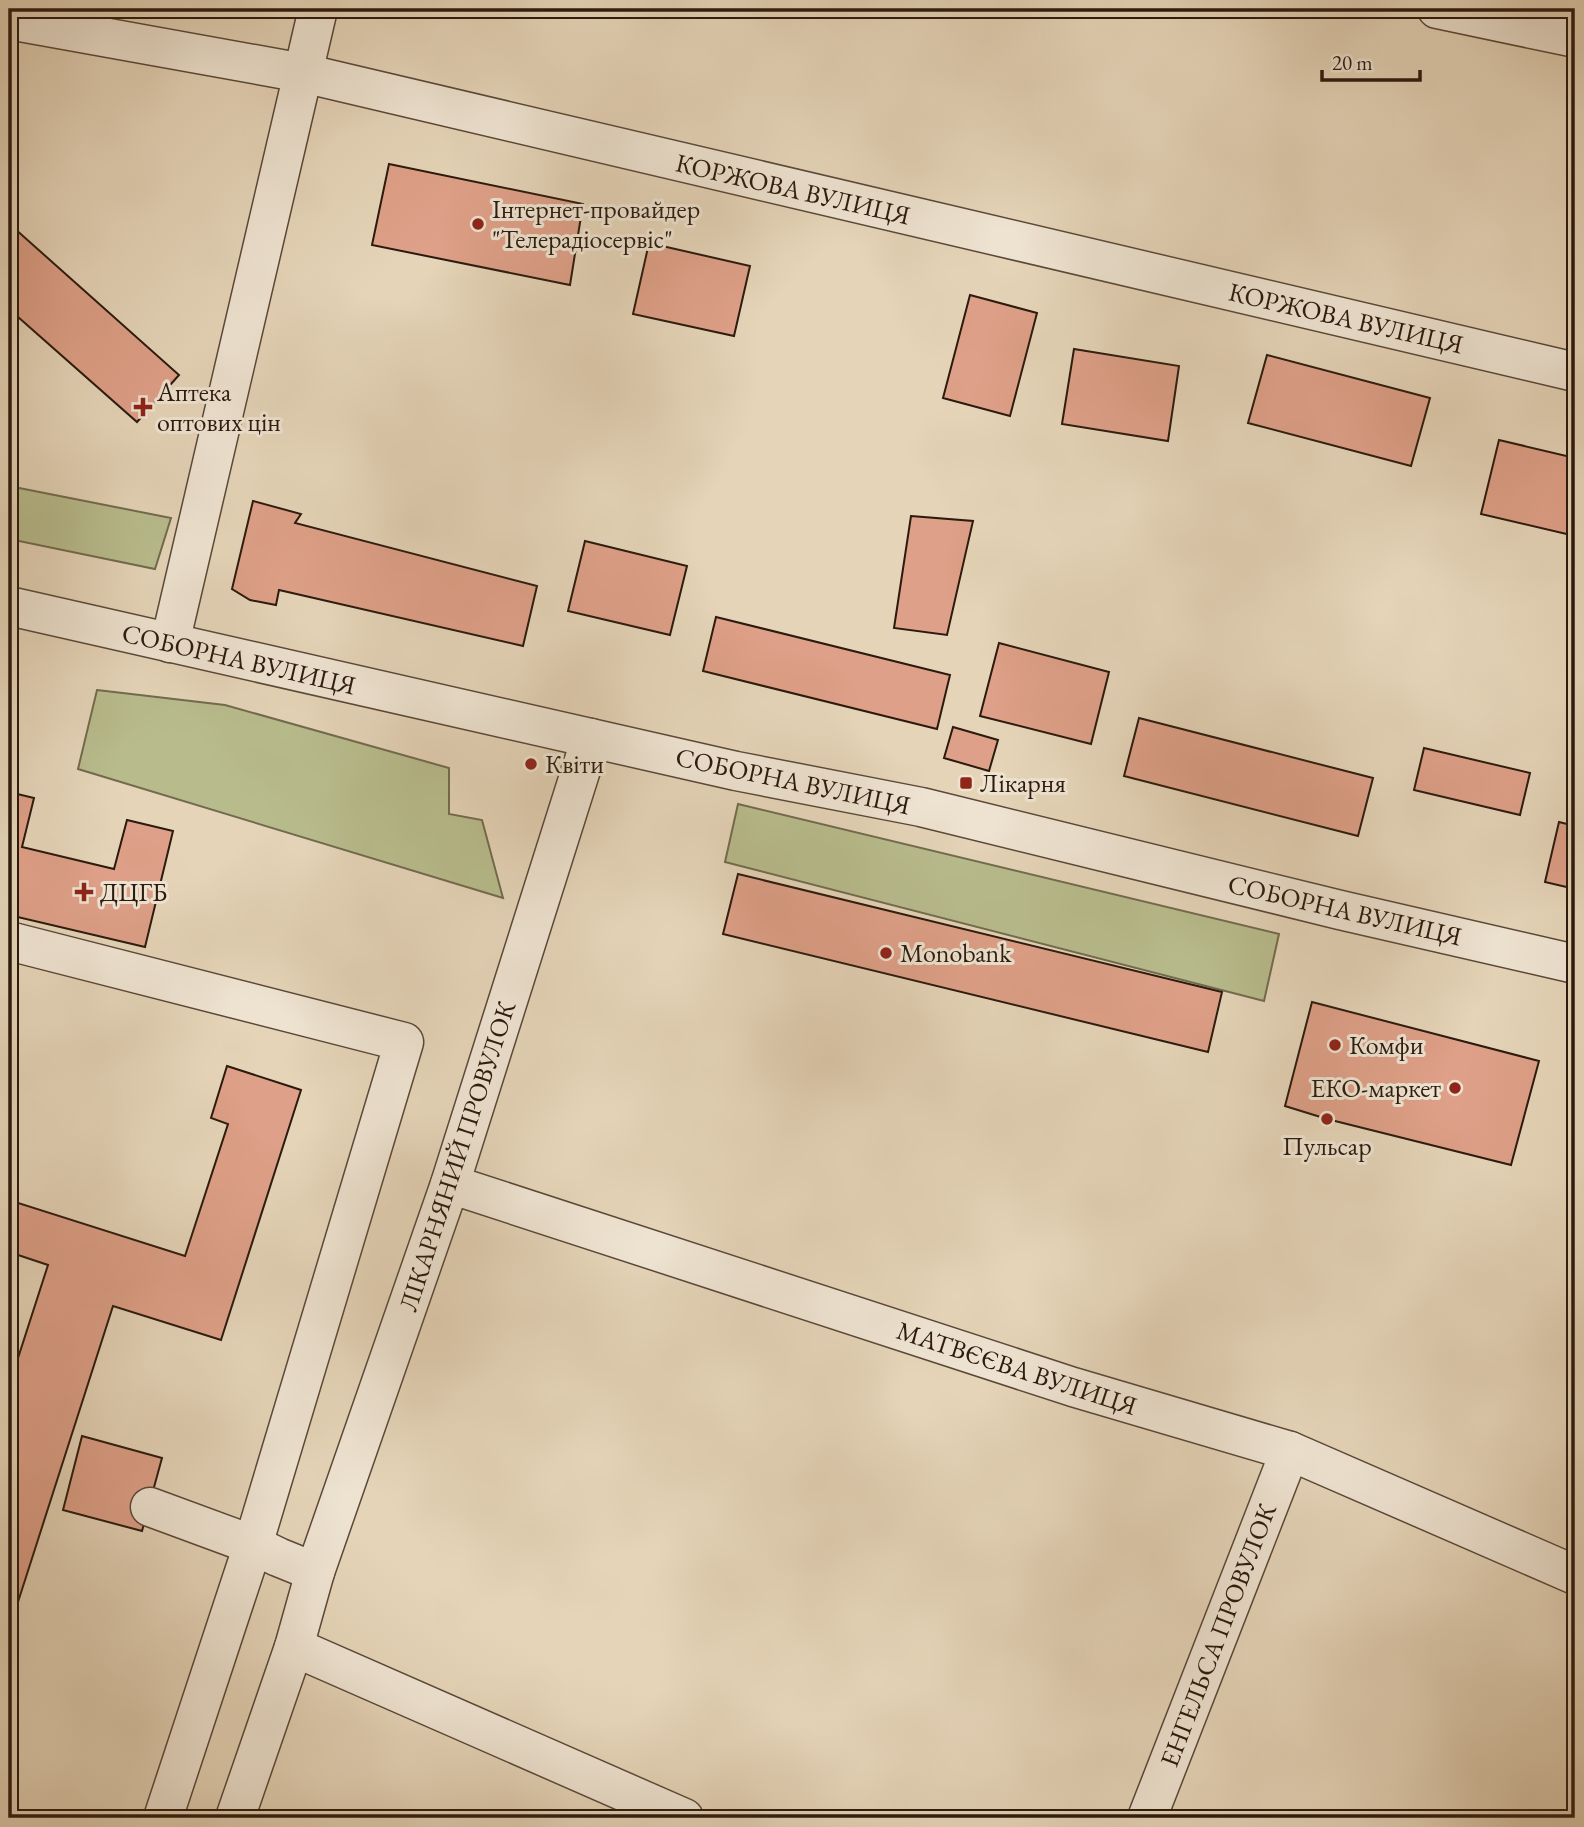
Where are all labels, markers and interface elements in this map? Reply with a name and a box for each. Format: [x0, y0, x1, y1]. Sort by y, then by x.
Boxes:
scale bar [1322, 38, 1420, 82]
text: 20 m [1332, 49, 1373, 76]
street label: КОРЖОВА ВУЛИЦЯ [672, 145, 914, 233]
place label: Інтернет-провайдер "Телерадіосервіс" [492, 192, 700, 256]
marker: Інтернет-провайдер "Телерадіосервіс" [470, 216, 486, 232]
street label: КОРЖОВА ВУЛИЦЯ [1225, 274, 1467, 362]
place label: Аптека оптових цін [156, 375, 281, 439]
marker: Аптека оптових цін [135, 399, 151, 415]
street label: СОБОРНА ВУЛИЦЯ [119, 616, 359, 702]
street label: СОБОРНА ВУЛИЦЯ [673, 740, 913, 822]
place label: Квіти [545, 747, 604, 781]
marker: Квіти [523, 756, 539, 772]
place label: Лікарня [980, 766, 1066, 800]
marker: Лікарня [958, 775, 974, 791]
street label: СОБОРНА ВУЛИЦЯ [1225, 867, 1465, 953]
place label: ДЦГБ [100, 875, 167, 909]
marker: ДЦГБ [74, 882, 94, 902]
place label: Monobank [900, 936, 1012, 970]
marker: Monobank [878, 945, 894, 961]
street label: ЛІКАРНЯНИЙ ПРОВУЛОК [391, 996, 524, 1315]
place label: Комфи [1349, 1028, 1424, 1062]
marker: Комфи [1327, 1037, 1343, 1053]
place label: ЕКО-маркет [1311, 1071, 1441, 1105]
marker: ЕКО-маркет [1447, 1080, 1463, 1096]
marker: Пульсар [1319, 1111, 1335, 1127]
place label: Пульсар [1282, 1129, 1372, 1163]
street label: МАТВЄЄВА ВУЛИЦЯ [893, 1313, 1141, 1423]
street label: ЕНГЕЛЬСА ПРОВУЛОК [1152, 1498, 1284, 1772]

